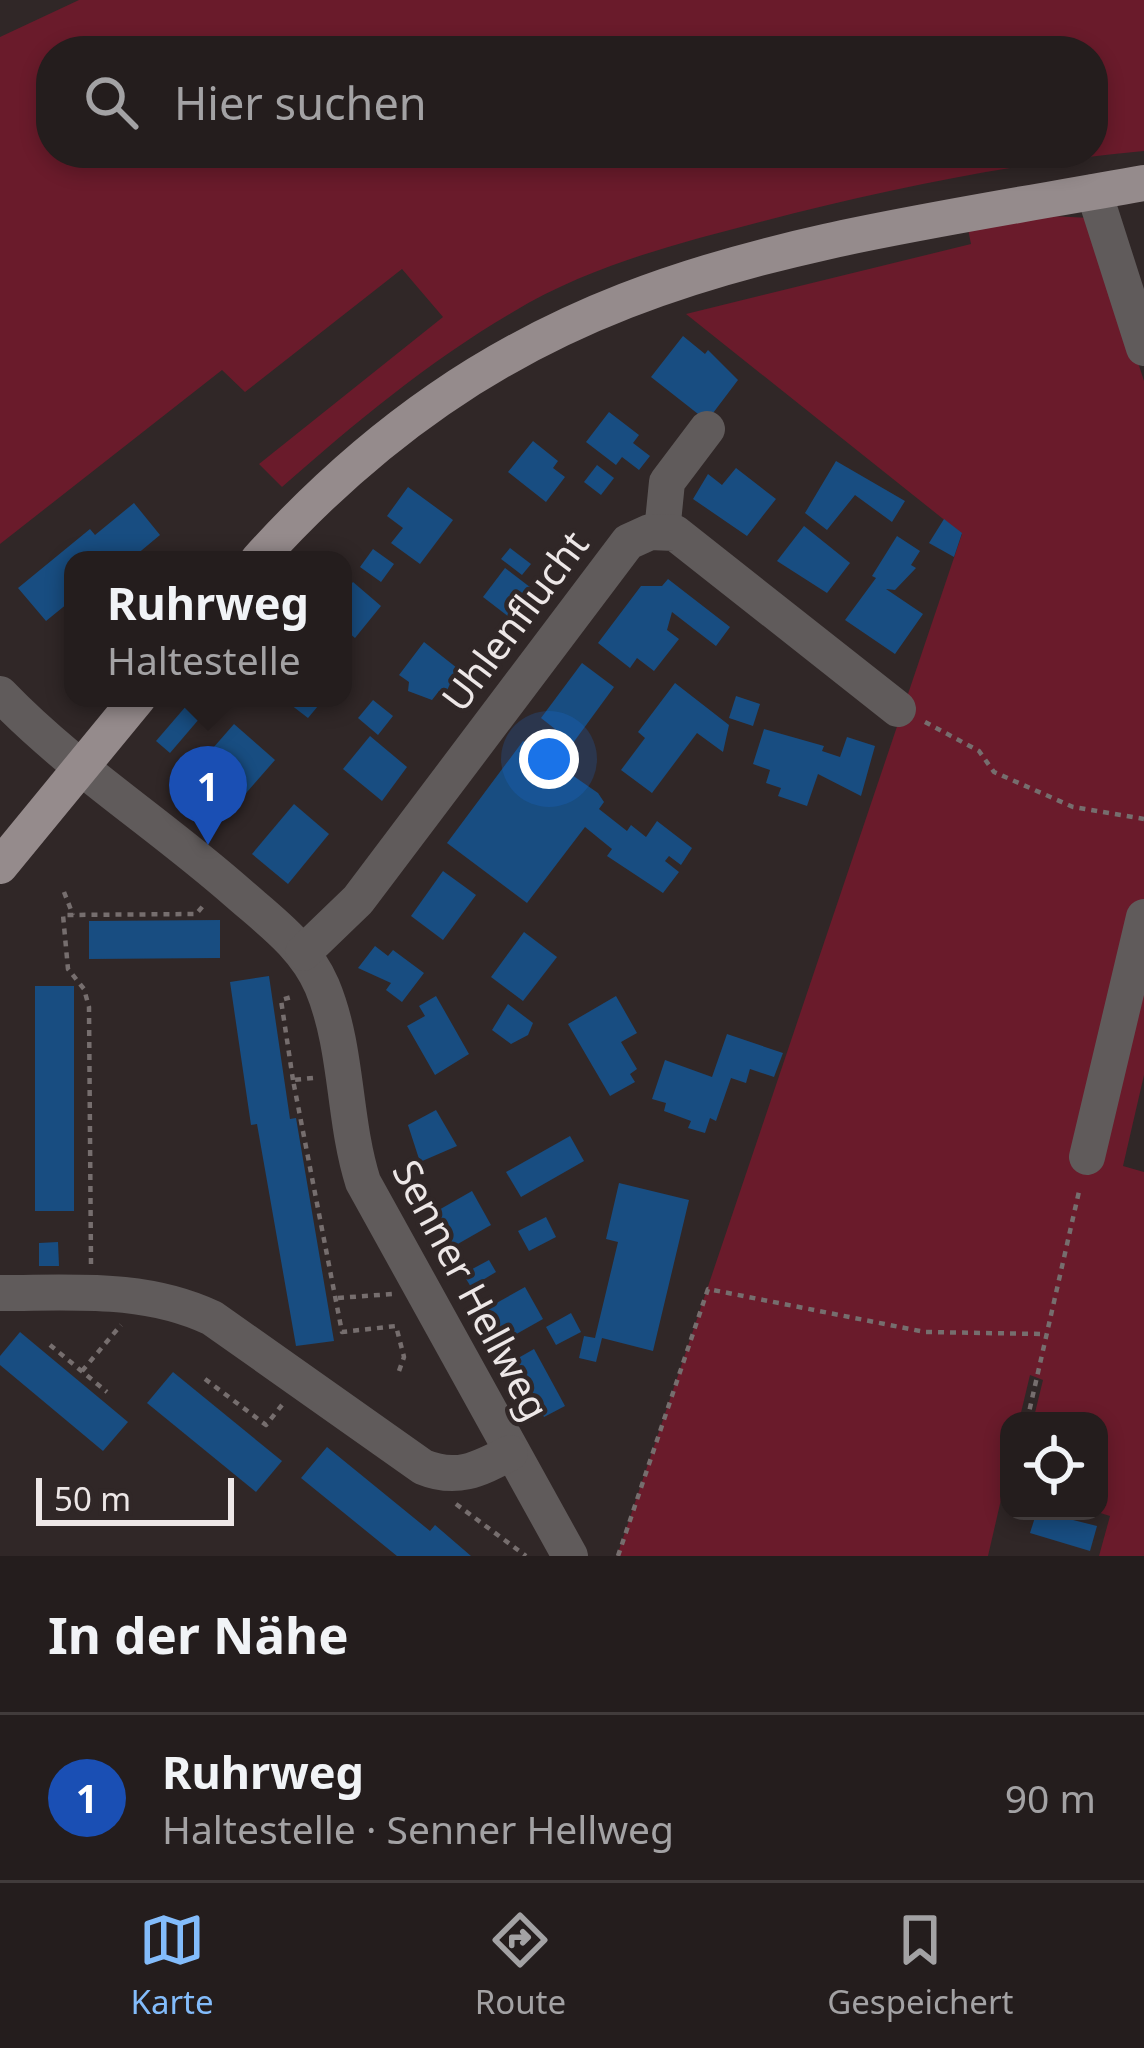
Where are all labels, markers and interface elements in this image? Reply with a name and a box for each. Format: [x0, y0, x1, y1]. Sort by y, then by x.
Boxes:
search box [36, 36, 1108, 168]
icon: search [78, 69, 144, 135]
text: Hier suchen [174, 72, 427, 133]
street label: Uhlenflucht [428, 519, 599, 721]
popup [64, 551, 352, 707]
text: Ruhrweg [107, 572, 309, 633]
text: Haltestelle [107, 633, 301, 686]
your location [519, 729, 579, 789]
pin: 1 [169, 746, 247, 845]
street label: Senner Hellweg [381, 1150, 563, 1429]
map controls [1000, 1412, 1108, 1520]
button: locate [1000, 1412, 1108, 1520]
scale bar [36, 1472, 234, 1525]
text: 50 m [54, 1476, 131, 1521]
text: In der Nähe [48, 1599, 349, 1669]
text: Ruhrweg [162, 1741, 364, 1802]
text: 1 [76, 1771, 98, 1824]
text: 90 m [1005, 1771, 1096, 1824]
text: Haltestelle · Senner Hellweg [162, 1802, 674, 1855]
tab: Karte [131, 1907, 214, 2024]
tab: Route [475, 1907, 566, 2024]
tab: Gespeichert [827, 1907, 1013, 2024]

